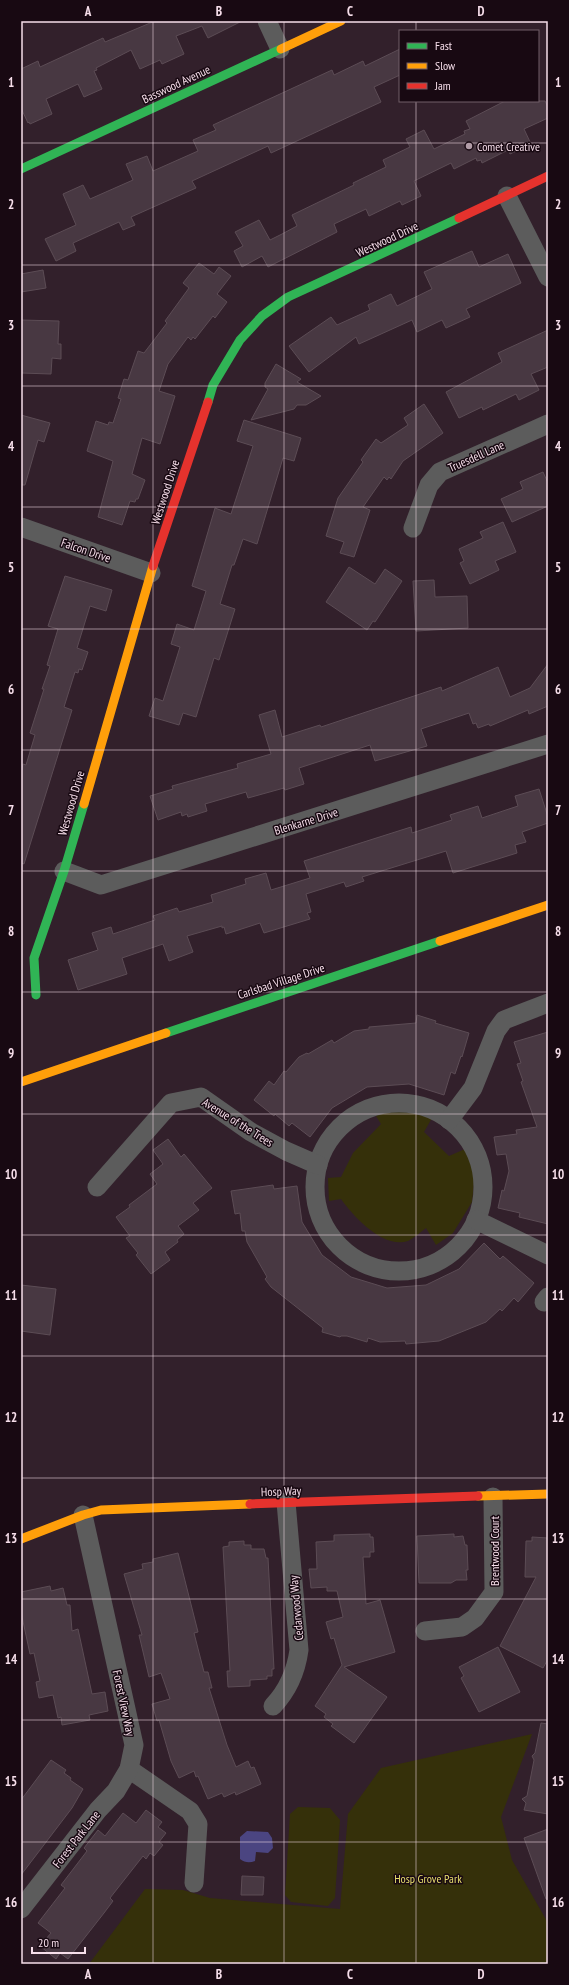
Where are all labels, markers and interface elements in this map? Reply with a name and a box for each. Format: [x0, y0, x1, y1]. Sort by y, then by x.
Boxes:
text: A [84, 3, 92, 20]
text: B [216, 3, 222, 20]
text: C [347, 3, 353, 20]
text: D [478, 3, 485, 20]
legend [399, 30, 539, 102]
text: Fast [435, 38, 453, 53]
text: Slow [435, 58, 456, 73]
street label: Basswood Avenue [139, 62, 213, 106]
text: 1 [8, 74, 14, 91]
text: 1 [555, 74, 561, 91]
text: Jam [434, 78, 451, 93]
place label: Comet Creative [477, 139, 540, 154]
marker: Comet Creative [464, 141, 474, 151]
text: 2 [8, 196, 14, 213]
text: 2 [555, 196, 561, 213]
street label: Westwood Drive [354, 218, 420, 260]
text: 3 [8, 317, 14, 334]
text: 3 [555, 317, 561, 334]
street label: Truesdell Lane [446, 437, 506, 475]
text: 4 [8, 438, 15, 455]
text: 4 [555, 438, 562, 455]
street label: Westwood Drive [148, 458, 182, 526]
street label: Falcon Drive [59, 535, 113, 565]
text: 5 [8, 559, 14, 576]
text: 5 [555, 559, 561, 576]
text: 6 [8, 681, 14, 698]
text: 6 [555, 681, 561, 698]
street label: Westwood Drive [55, 769, 87, 837]
text: 7 [8, 802, 14, 819]
text: 7 [555, 802, 561, 819]
street label: Blenkarne Drive [272, 804, 340, 838]
text: 8 [8, 923, 14, 940]
text: 8 [555, 923, 561, 940]
street label: Carlsbad Village Drive [236, 960, 327, 1002]
text: 9 [8, 1045, 14, 1062]
text: 9 [555, 1045, 561, 1062]
street label: Avenue of the Trees [200, 1094, 276, 1150]
text: 10 [5, 1166, 17, 1183]
text: 10 [552, 1166, 564, 1183]
text: 11 [5, 1287, 17, 1304]
text: 11 [552, 1287, 564, 1304]
text: 12 [5, 1409, 17, 1426]
text: 12 [552, 1409, 564, 1426]
street label: Hosp Way [261, 1483, 302, 1499]
street label: Brentwood Court [487, 1515, 502, 1586]
text: 13 [5, 1530, 17, 1547]
text: 13 [552, 1530, 564, 1547]
street label: Cedarwood Way [286, 1574, 306, 1641]
text: 14 [5, 1651, 18, 1668]
text: 14 [552, 1651, 565, 1668]
street label: Forest View Way [110, 1669, 138, 1738]
text: 15 [5, 1773, 17, 1790]
text: 15 [552, 1773, 564, 1790]
street label: Forest Park Lane [49, 1807, 103, 1870]
park label: Hosp Grove Park [394, 1871, 462, 1886]
text: 16 [5, 1894, 17, 1911]
text: 16 [552, 1894, 564, 1911]
scale bar [32, 1929, 85, 1955]
text: 20 m [38, 1935, 59, 1950]
text: A [84, 1966, 92, 1983]
text: B [216, 1966, 222, 1983]
text: C [347, 1966, 353, 1983]
text: D [478, 1966, 485, 1983]

